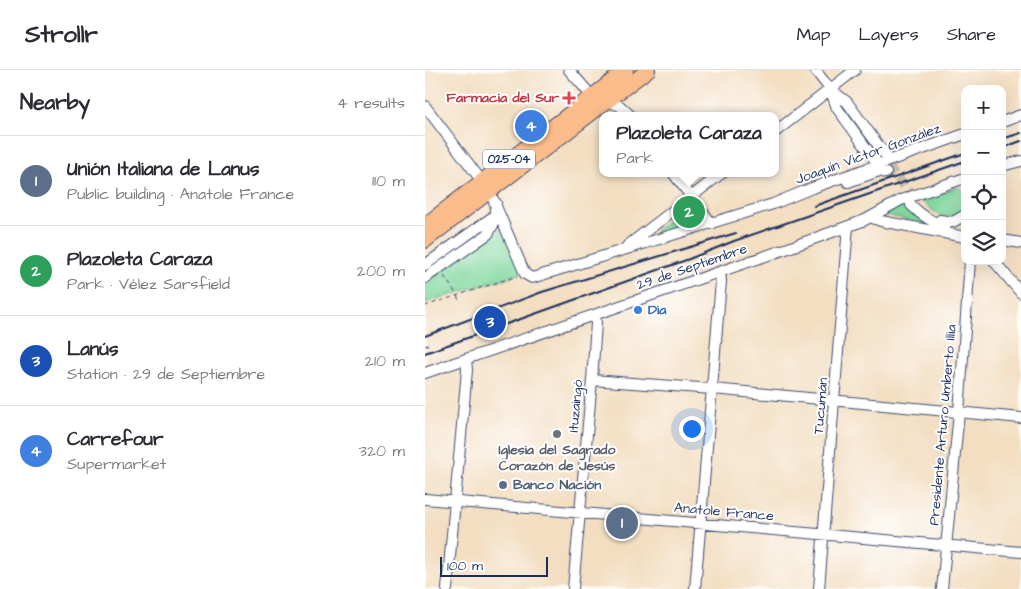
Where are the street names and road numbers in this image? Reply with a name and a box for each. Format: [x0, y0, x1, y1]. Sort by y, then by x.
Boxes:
street label: Joaquín Víctor González [793, 118, 944, 190]
road number: 025-04 [483, 150, 535, 168]
street label: 29 de Septiembre [634, 239, 750, 295]
street label: Presidente Arturo Umberto Illia [924, 324, 962, 526]
street label: Tucumán [809, 377, 833, 435]
street label: Ituzaingó [564, 379, 588, 433]
street label: Anatole France [673, 498, 775, 526]

